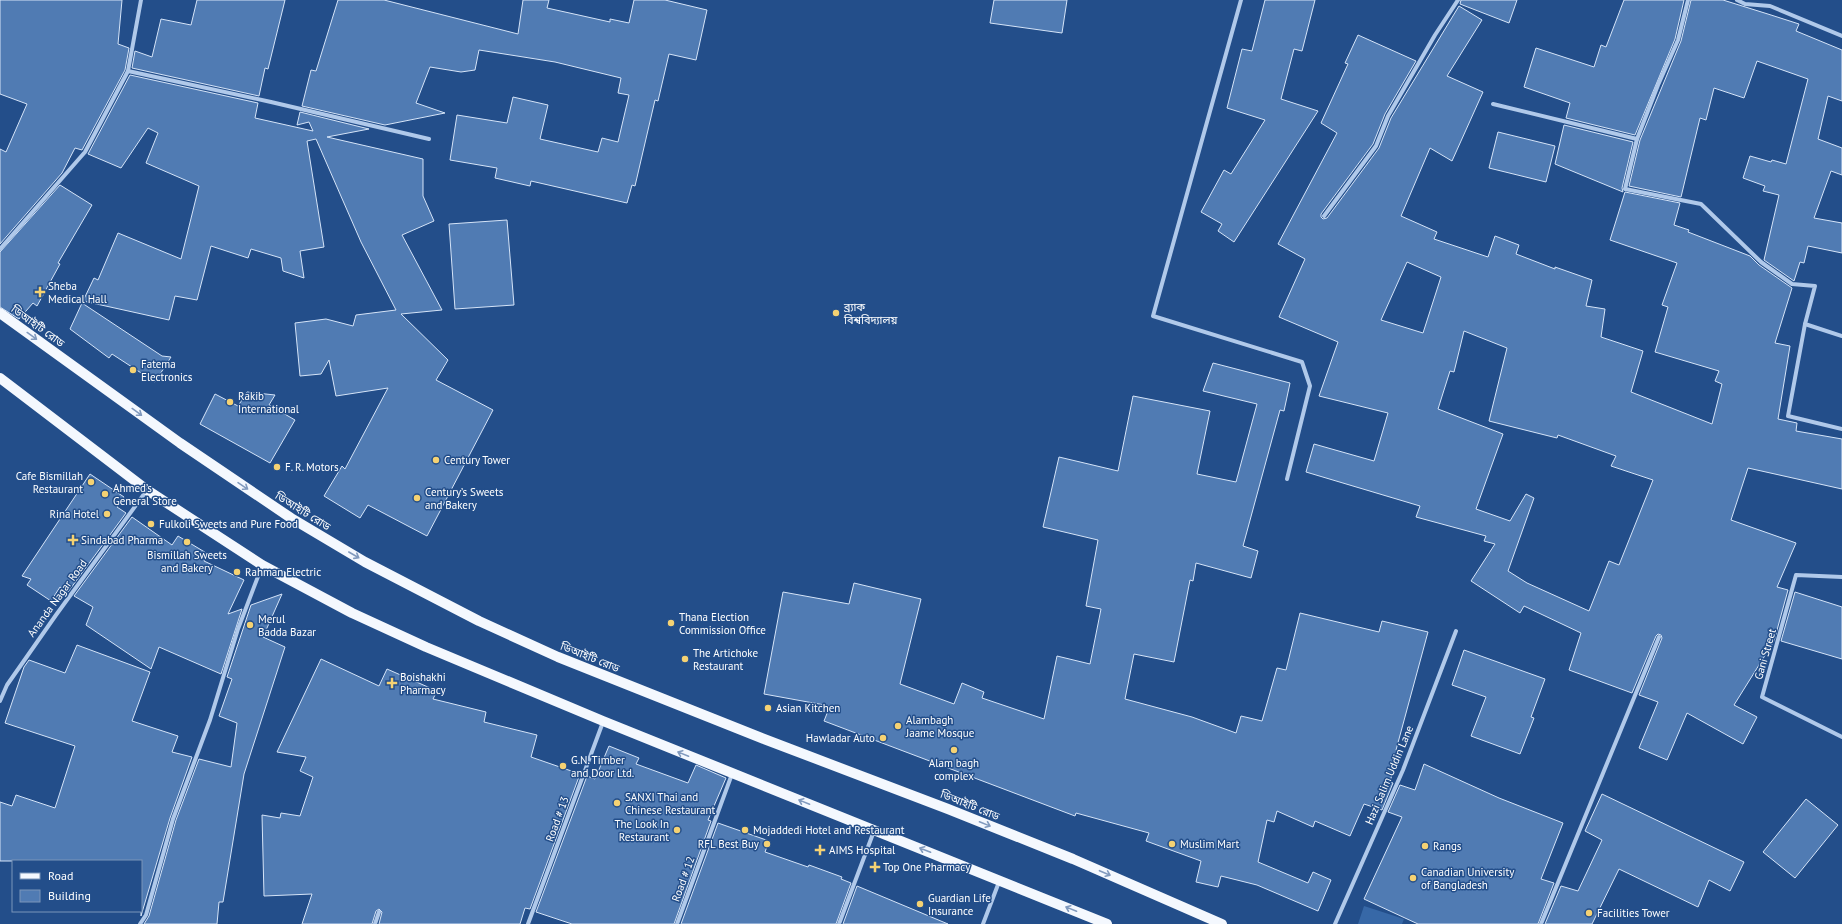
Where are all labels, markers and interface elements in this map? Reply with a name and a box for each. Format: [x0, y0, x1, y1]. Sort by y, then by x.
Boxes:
place label: Sheba Medical Hall [48, 279, 108, 306]
marker: Sheba Medical Hall [35, 287, 45, 297]
place label: ব্র্যাক বিশ্ববিদ্যালয় [843, 300, 897, 327]
street label: ডিআইটি রোড [8, 301, 68, 350]
marker: ব্র্যাক বিশ্ববিদ্যালয় [831, 308, 841, 318]
one-way arrow [26, 331, 37, 340]
place label: Fatema Electronics [141, 357, 193, 384]
marker: Fatema Electronics [128, 365, 138, 375]
place label: Rakib International [238, 389, 300, 416]
marker: Rakib International [225, 397, 235, 407]
one-way arrow [131, 408, 142, 416]
place label: Century Tower [444, 453, 510, 467]
marker: Century Tower [431, 455, 441, 465]
place label: F. R. Motors [285, 460, 339, 474]
marker: F. R. Motors [272, 462, 282, 472]
place label: Cafe Bismillah Restaurant [16, 469, 83, 496]
marker: Cafe Bismillah Restaurant [86, 477, 96, 487]
place label: Ahmed’s General Store [113, 481, 177, 508]
one-way arrow [238, 482, 249, 490]
place label: Century’s Sweets and Bakery [425, 485, 504, 512]
street label: ডিআইটি রোড [272, 488, 333, 534]
marker: Ahmed’s General Store [100, 489, 110, 499]
marker: Century’s Sweets and Bakery [412, 493, 422, 503]
place label: Rina Hotel [49, 507, 100, 521]
marker: Rina Hotel [102, 509, 112, 519]
place label: Fulkoli Sweets and Pure Food [159, 517, 298, 531]
marker: Fulkoli Sweets and Pure Food [146, 519, 156, 529]
place label: Sindabad Pharma [81, 533, 163, 547]
marker: Sindabad Pharma [68, 535, 78, 545]
marker: Bismillah Sweets and Bakery [182, 537, 192, 547]
place label: Bismillah Sweets and Bakery [147, 548, 227, 575]
one-way arrow [348, 551, 359, 559]
street label: Ananda Nagar Road [24, 556, 90, 639]
place label: Rahman Electric [245, 565, 321, 579]
marker: Rahman Electric [232, 567, 242, 577]
place label: Thana Election Commission Office [679, 610, 766, 637]
place label: Merul Badda Bazar [258, 612, 316, 639]
marker: Thana Election Commission Office [666, 618, 676, 628]
marker: Merul Badda Bazar [245, 620, 255, 630]
street label: Gani Street [1751, 627, 1779, 681]
street label: ডিআইটি রোড [557, 638, 622, 675]
place label: The Artichoke Restaurant [693, 646, 758, 673]
marker: The Artichoke Restaurant [680, 654, 690, 664]
place label: Boishakhi Pharmacy [400, 670, 447, 697]
marker: Boishakhi Pharmacy [387, 678, 397, 688]
place label: Asian Kitchen [776, 701, 840, 715]
marker: Asian Kitchen [763, 703, 773, 713]
place label: Alambagh Jaame Mosque [905, 713, 975, 740]
marker: Alambagh Jaame Mosque [893, 721, 903, 731]
street label: Hazi Salim Uddin Lane [1362, 723, 1416, 827]
place label: Hawladar Auto [806, 731, 875, 745]
marker: Hawladar Auto [878, 733, 888, 743]
marker: Alam bagh complex [949, 745, 959, 755]
one-way arrow [678, 749, 690, 757]
place label: G.N. Timber and Door Ltd. [571, 753, 634, 780]
place label: Alam bagh complex [929, 756, 979, 783]
marker: G.N. Timber and Door Ltd. [558, 761, 568, 771]
street label: ডিআইটি রোড [937, 786, 1002, 823]
place label: SANXI Thai and Chinese Restaurant [625, 790, 716, 817]
street label: Road # 13 [542, 794, 572, 844]
marker: SANXI Thai and Chinese Restaurant [612, 798, 622, 808]
one-way arrow [798, 798, 810, 806]
place label: The Look In Restaurant [614, 817, 669, 844]
one-way arrow [978, 820, 990, 828]
place label: Mojaddedi Hotel and Restaurant [753, 823, 905, 837]
marker: The Look In Restaurant [672, 825, 682, 835]
marker: Mojaddedi Hotel and Restaurant [740, 825, 750, 835]
place label: RFL Best Buy [698, 837, 760, 851]
place label: Muslim Mart [1180, 837, 1240, 851]
marker: RFL Best Buy [762, 839, 772, 849]
marker: Muslim Mart [1167, 839, 1177, 849]
place label: Rangs [1433, 839, 1462, 853]
marker: Rangs [1420, 841, 1430, 851]
place label: AIMS Hospital [829, 843, 896, 857]
marker: AIMS Hospital [814, 844, 826, 856]
one-way arrow [919, 846, 931, 854]
street label: Road # 12 [668, 854, 698, 904]
legend [12, 860, 142, 912]
place label: Top One Pharmacy [883, 860, 971, 874]
marker: Top One Pharmacy [870, 862, 880, 872]
place label: Canadian University of Bangladesh [1421, 865, 1515, 892]
text: Road [48, 868, 73, 883]
one-way arrow [1099, 869, 1111, 877]
marker: Canadian University of Bangladesh [1408, 873, 1418, 883]
text: Building [48, 888, 91, 903]
place label: Guardian Life Insurance [928, 891, 991, 918]
marker: Guardian Life Insurance [915, 899, 925, 909]
one-way arrow [1066, 905, 1078, 912]
place label: Facilities Tower [1597, 906, 1670, 920]
marker: Facilities Tower [1584, 908, 1594, 918]

